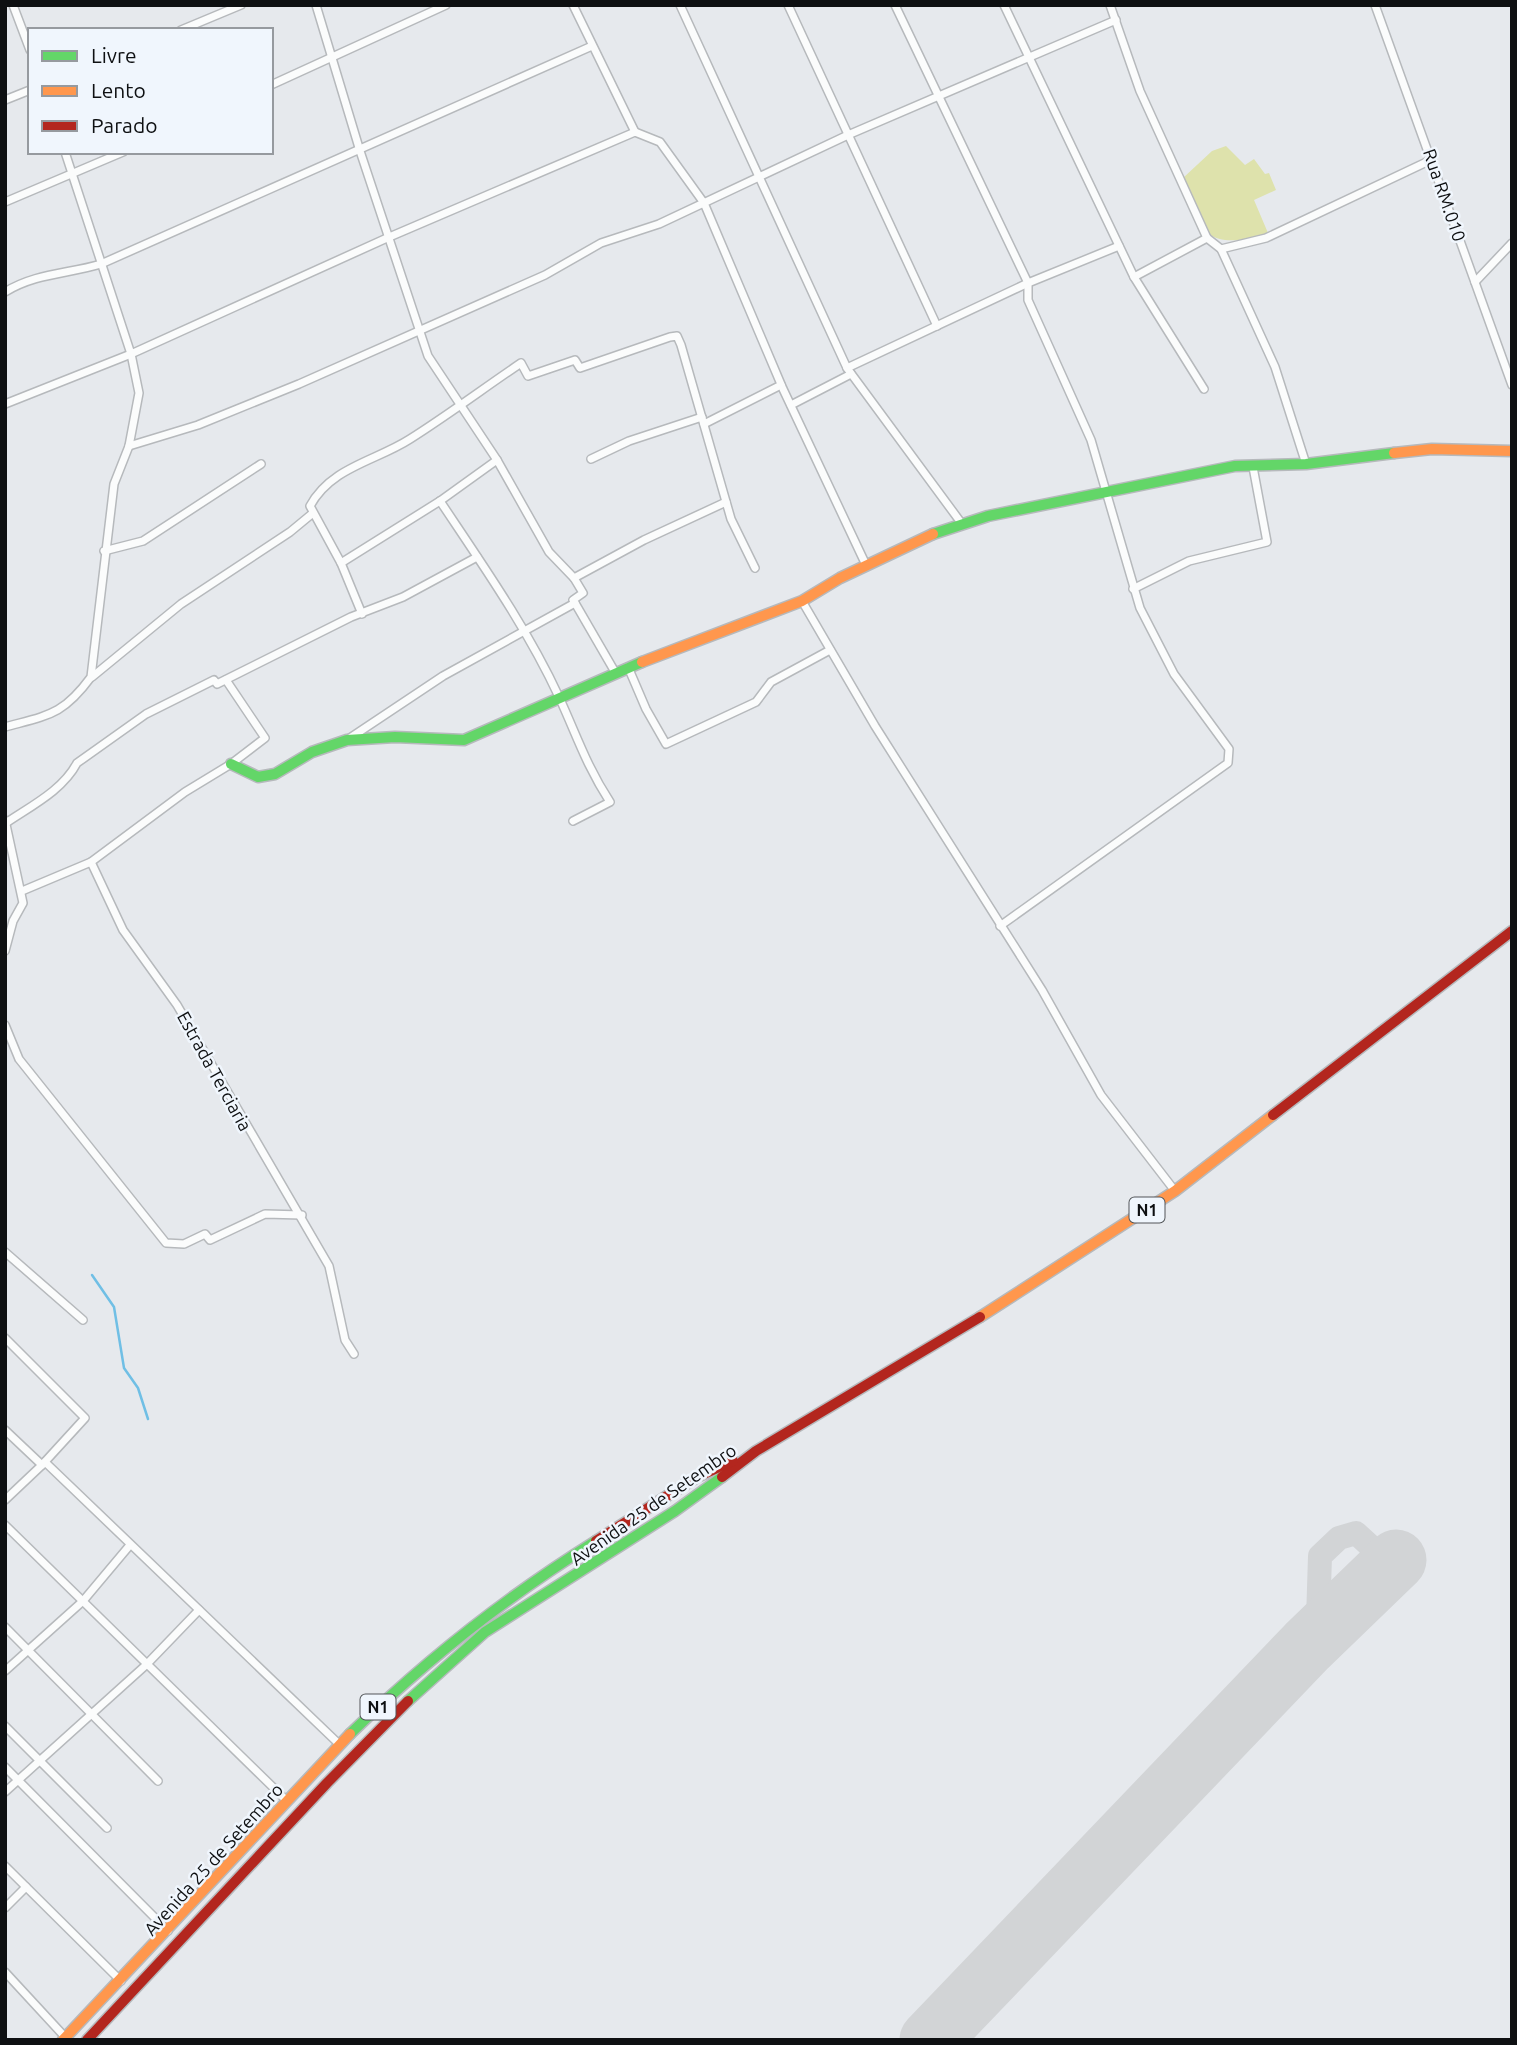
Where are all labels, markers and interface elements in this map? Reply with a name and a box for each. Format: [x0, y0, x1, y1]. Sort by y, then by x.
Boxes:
legend [28, 28, 273, 154]
text: Livre [91, 43, 137, 67]
text: Lento [91, 78, 146, 102]
text: Parado [91, 113, 157, 137]
street label: Rua RM.010 [1420, 146, 1470, 244]
street label: Estrada Terciaria [174, 1008, 256, 1134]
road number: N1 [1130, 1198, 1164, 1222]
street label: Avenida 25 de Setembro [566, 1439, 740, 1569]
road number: N1 [360, 1694, 396, 1720]
street label: Avenida 25 de Setembro [140, 1779, 286, 1939]

